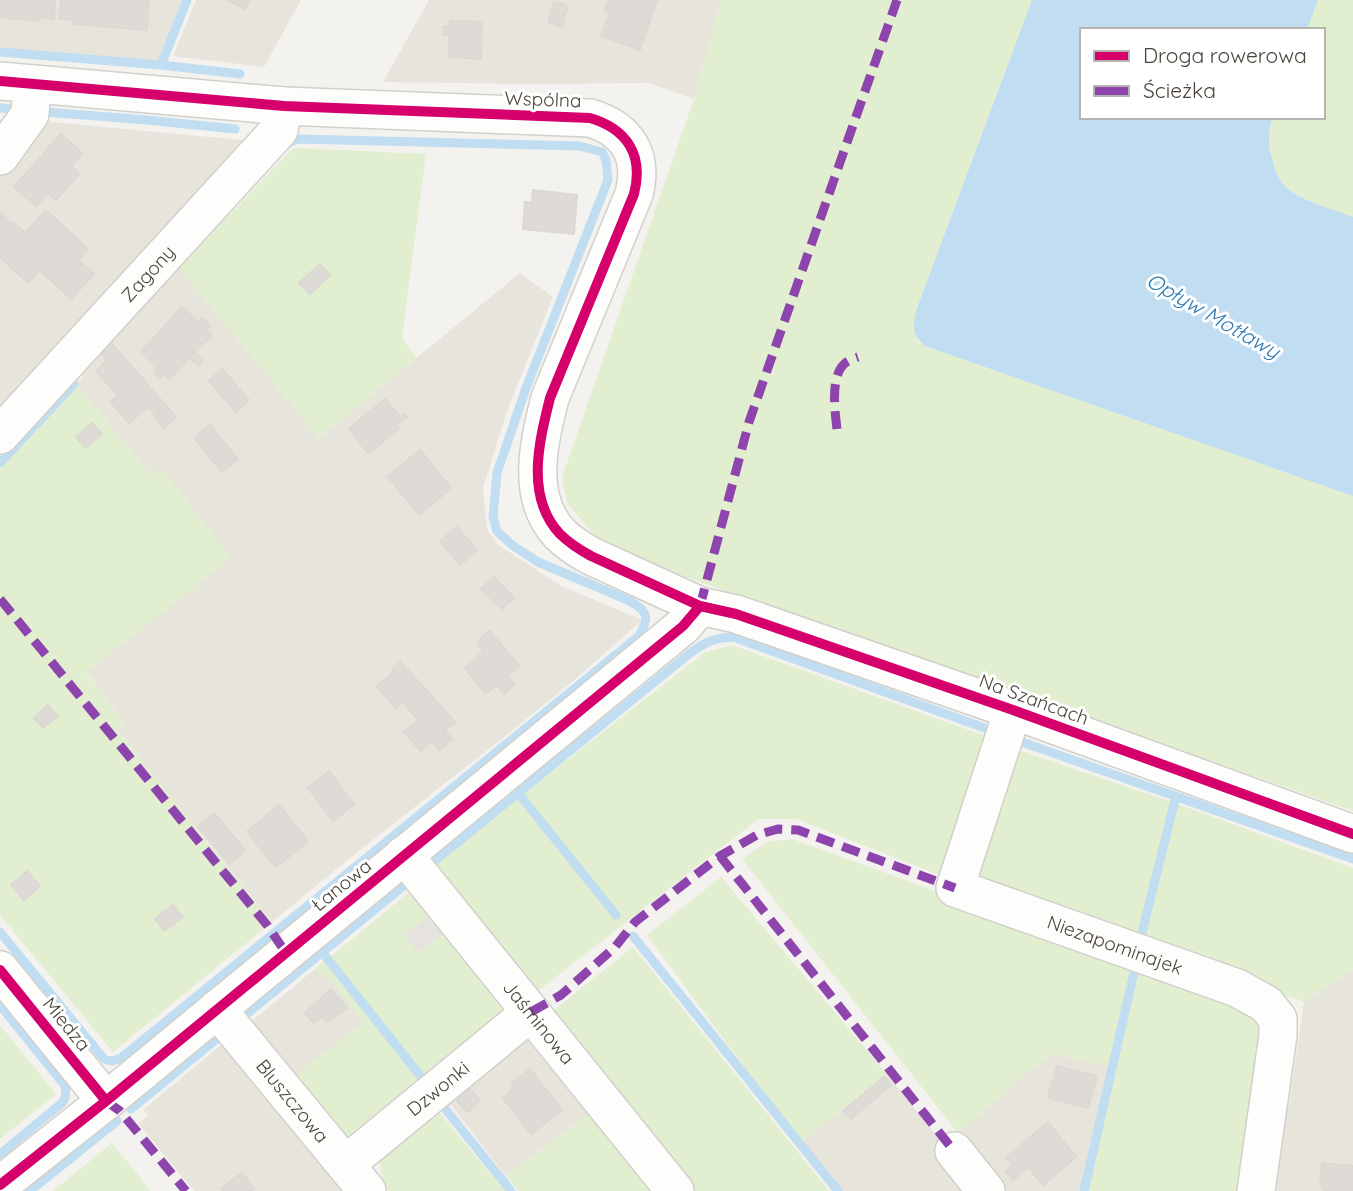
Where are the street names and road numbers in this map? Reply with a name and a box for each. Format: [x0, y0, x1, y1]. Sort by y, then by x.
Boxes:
street label: Wspólna [504, 86, 582, 112]
street label: Zagony [116, 240, 180, 307]
street label: Na Szańcach [976, 668, 1092, 730]
street label: Łanowa [306, 853, 376, 917]
street label: Niezapominajek [1044, 910, 1186, 980]
street label: Jaśminowa [498, 975, 580, 1069]
street label: Miedza [38, 992, 96, 1056]
street label: Bluszczowa [251, 1054, 334, 1148]
street label: Dzwonki [402, 1056, 474, 1121]

